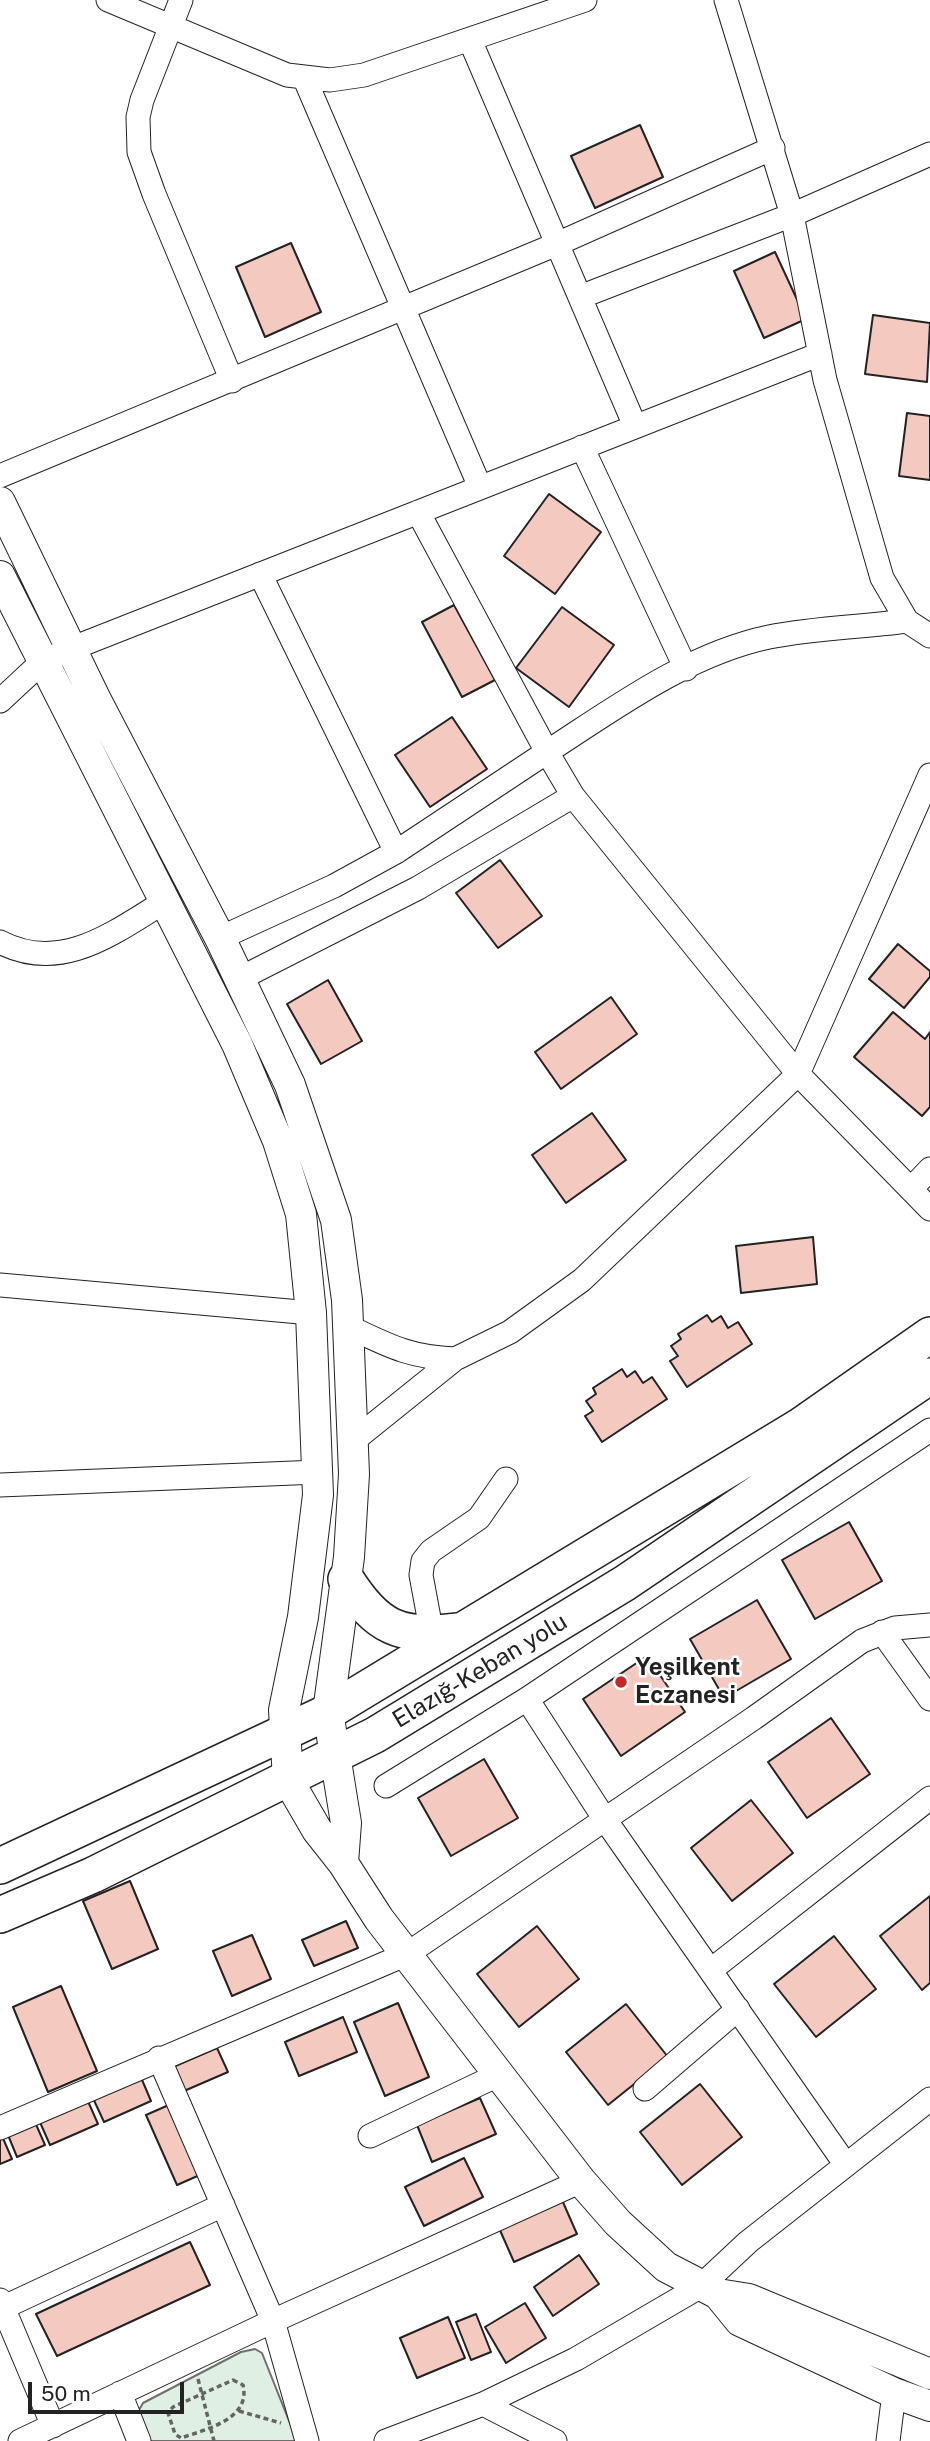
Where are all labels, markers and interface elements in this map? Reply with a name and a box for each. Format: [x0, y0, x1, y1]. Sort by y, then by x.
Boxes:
street label: Elazığ-Keban yolu [387, 1607, 573, 1735]
place label: Yeşilkent Eczanesi [635, 1654, 740, 1710]
marker: Yeşilkent Eczanesi [613, 1674, 629, 1690]
scale bar [32, 2368, 187, 2412]
text: 50 m [41, 2381, 91, 2406]

